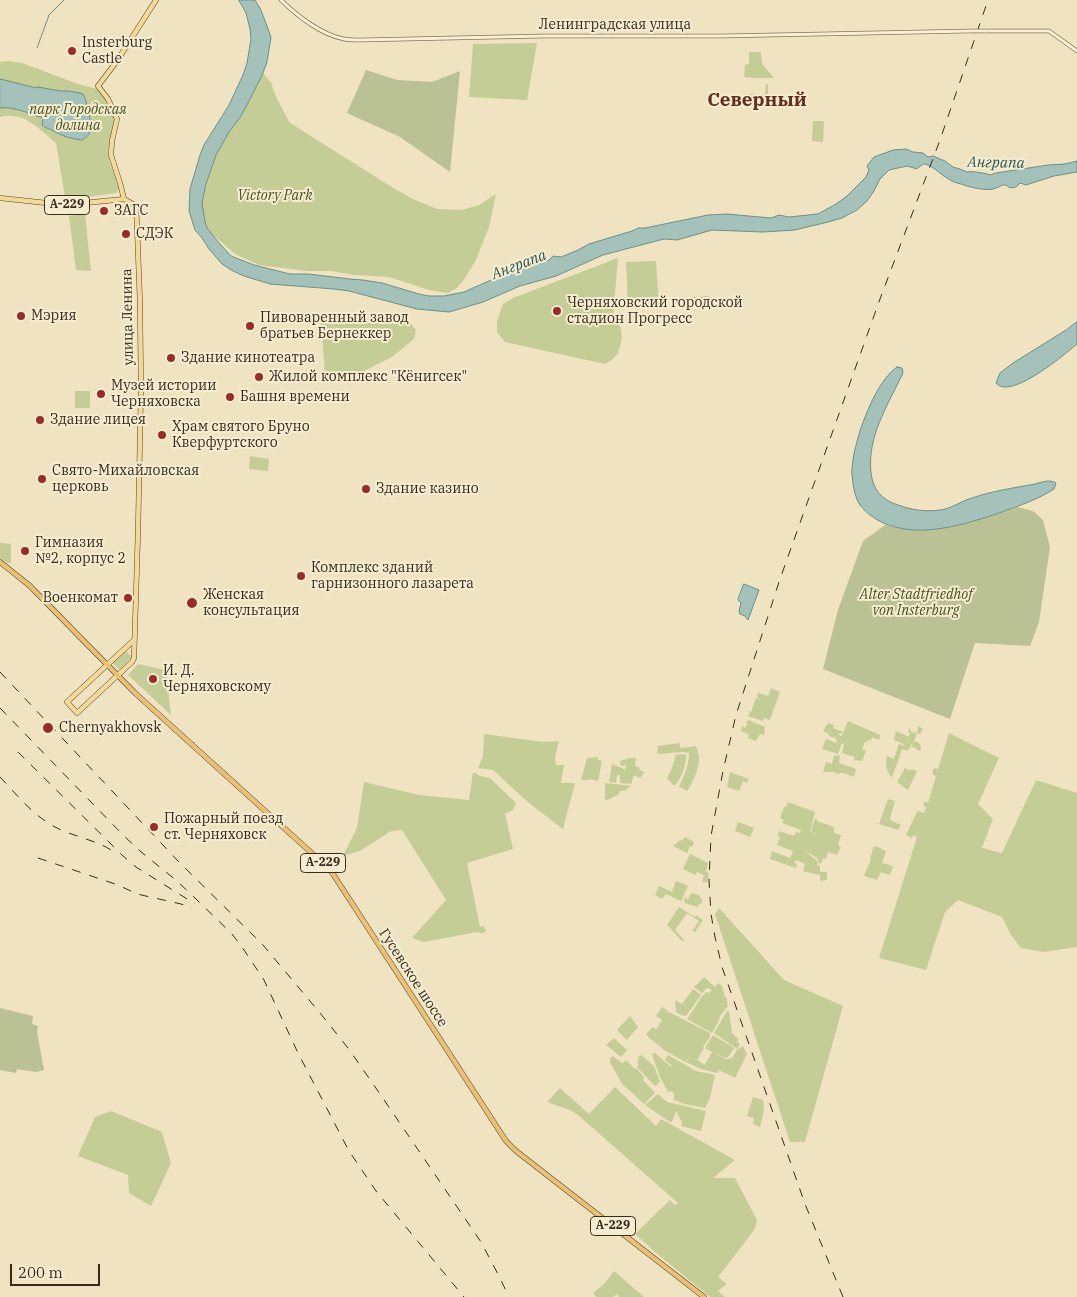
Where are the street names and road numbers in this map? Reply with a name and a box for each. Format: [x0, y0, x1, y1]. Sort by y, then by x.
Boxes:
street label: Ленинградская улица [539, 17, 691, 33]
road number: А-229 [44, 196, 90, 214]
street label: улица Ленина [119, 268, 137, 366]
road number: А-229 [300, 854, 346, 872]
street label: Гусевское шоссе [375, 926, 451, 1030]
road number: А-229 [590, 1216, 636, 1236]

